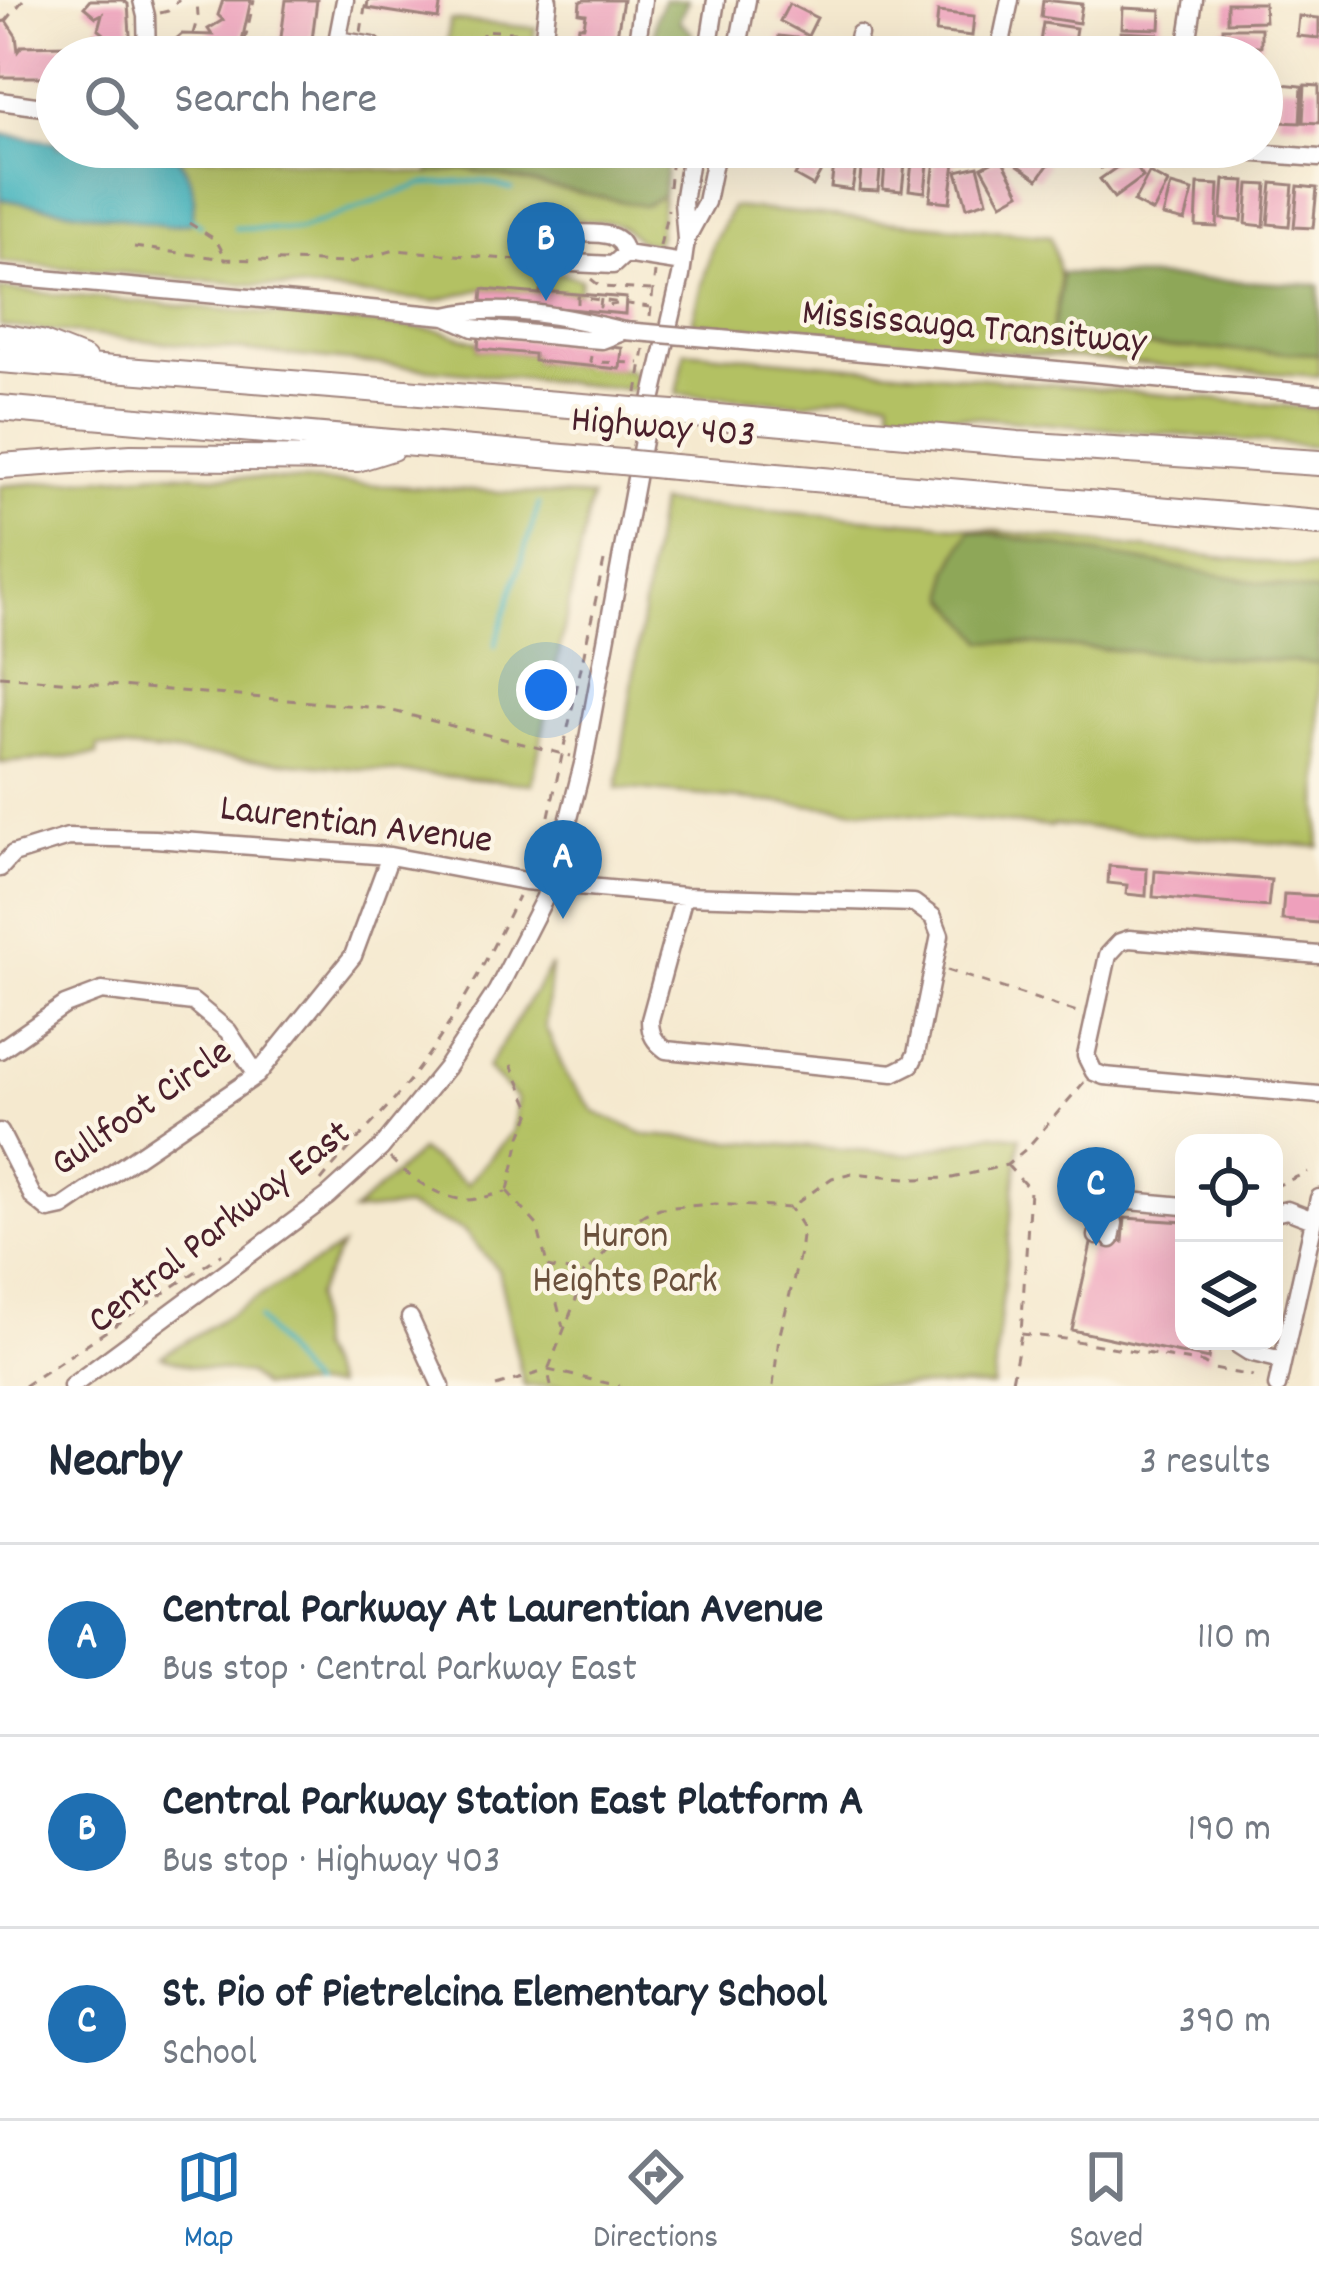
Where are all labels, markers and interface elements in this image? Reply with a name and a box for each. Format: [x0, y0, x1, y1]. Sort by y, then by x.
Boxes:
search box [36, 36, 1283, 168]
icon: search [78, 69, 144, 135]
text: Search here [174, 70, 377, 134]
pin: B [507, 202, 585, 301]
street label: Mississauga Transitway [799, 288, 1150, 373]
street label: Highway 403 [568, 395, 758, 465]
your location [516, 660, 576, 720]
street label: Laurentian Avenue [217, 783, 495, 871]
pin: A [524, 820, 602, 919]
street label: Gullfoot Circle [41, 1027, 245, 1193]
street label: Central Parkway East [78, 1108, 364, 1350]
map controls [1175, 1134, 1283, 1350]
button: locate [1175, 1134, 1283, 1242]
pin: C [1057, 1147, 1135, 1246]
park label: Huron Heights Park [532, 1211, 718, 1311]
button: layers [1175, 1242, 1283, 1350]
text: Nearby [48, 1428, 181, 1500]
text: 3 results [1140, 1437, 1271, 1492]
text: Central Parkway At Laurentian Avenue [162, 1580, 823, 1644]
text: A [76, 1612, 98, 1667]
text: 110 m [1197, 1612, 1271, 1667]
text: Bus stop · Central Parkway East [162, 1644, 637, 1699]
text: Central Parkway Station East Platform A [162, 1772, 864, 1836]
text: B [78, 1804, 96, 1859]
text: 190 m [1188, 1804, 1271, 1859]
text: Bus stop · Highway 403 [162, 1836, 501, 1891]
text: St. Pio of Pietrelcina Elementary School [162, 1964, 827, 2028]
text: C [77, 1996, 97, 2051]
text: 390 m [1179, 1996, 1271, 2051]
text: School [162, 2028, 257, 2083]
tab: Map [176, 2144, 242, 2263]
tab: Directions [593, 2144, 718, 2263]
tab: Saved [1070, 2144, 1143, 2263]

